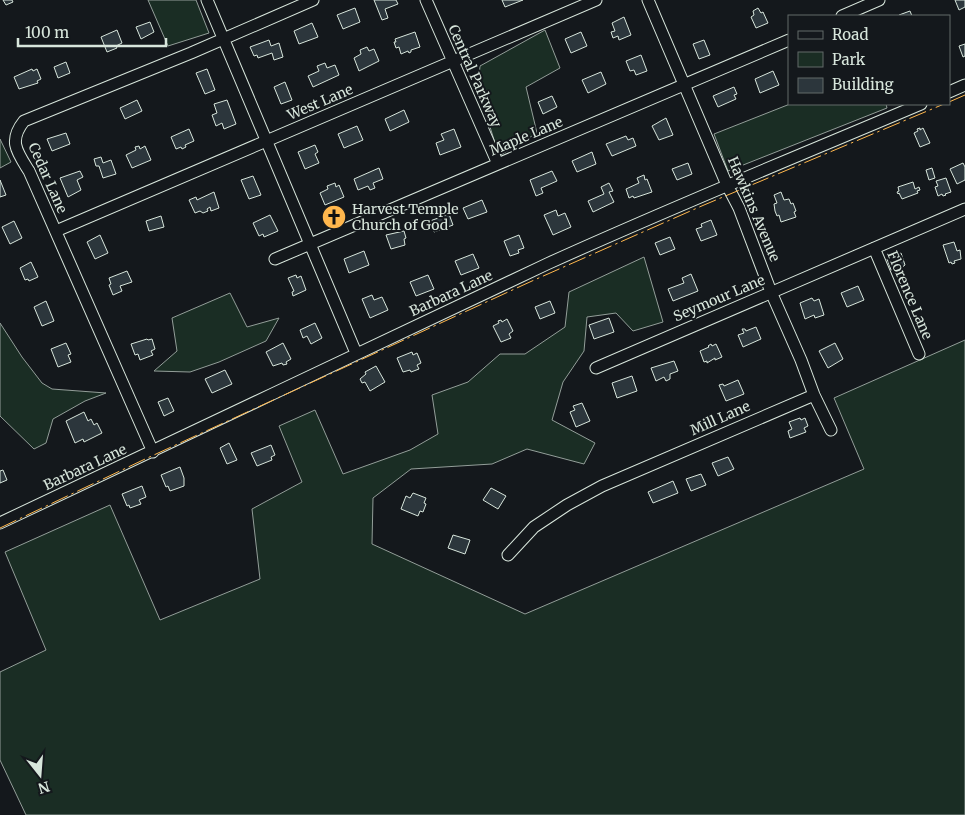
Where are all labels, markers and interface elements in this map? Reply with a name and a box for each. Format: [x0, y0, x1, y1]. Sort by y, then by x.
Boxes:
scale bar [18, 15, 165, 47]
legend [788, 15, 950, 105]
street label: Central Parkway [444, 22, 506, 131]
text: 100 m [25, 23, 69, 42]
text: Road [832, 25, 868, 44]
text: Park [832, 50, 866, 69]
text: Building [832, 75, 894, 94]
street label: West Lane [284, 80, 356, 124]
street label: Maple Lane [487, 113, 565, 159]
street label: Cedar Lane [24, 140, 72, 216]
street label: Hawkins Avenue [724, 154, 784, 264]
place label: Harvest Temple Church of God [352, 200, 459, 234]
church icon: Harvest Temple Church of God [321, 204, 347, 230]
street label: Florence Lane [883, 248, 937, 342]
street label: Barbara Lane [407, 266, 495, 320]
street label: Seymour Lane [671, 271, 767, 325]
street label: Mill Lane [687, 397, 753, 439]
street label: Barbara Lane [41, 440, 129, 494]
north arrow [15, 750, 65, 800]
text: N [36, 777, 52, 798]

